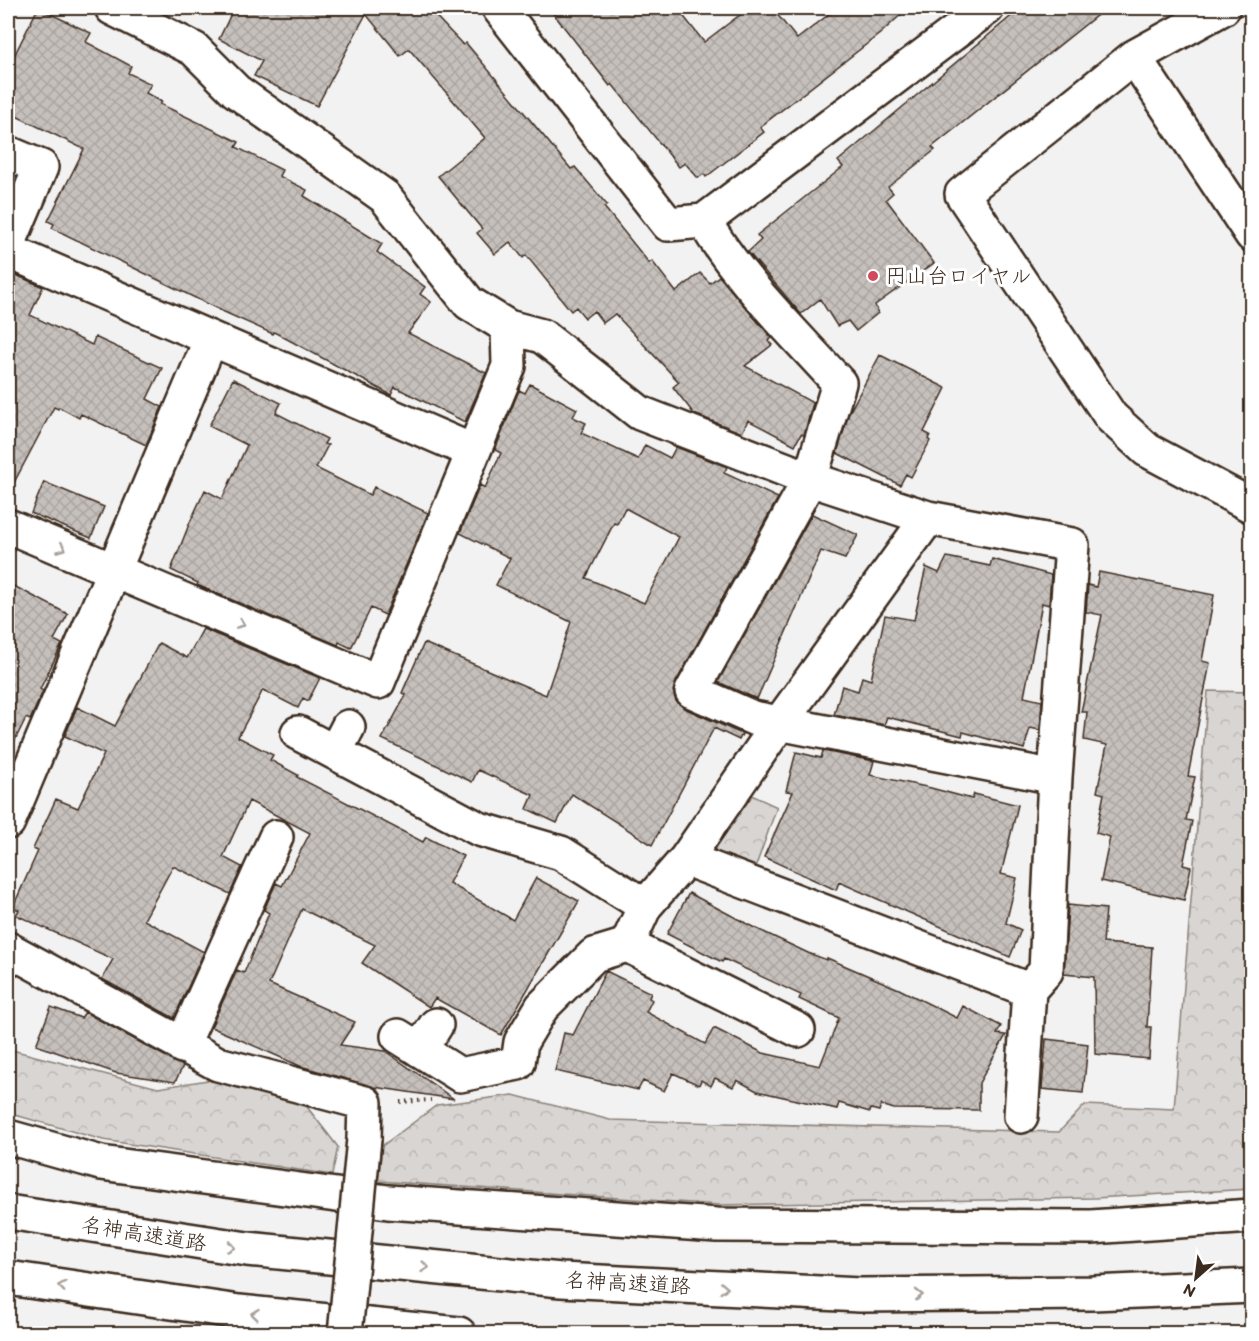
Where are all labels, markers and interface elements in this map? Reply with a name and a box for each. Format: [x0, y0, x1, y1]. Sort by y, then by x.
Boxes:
place label: 円山台ロイヤル [885, 263, 1032, 288]
marker: 円山台ロイヤル [866, 269, 880, 283]
one-way arrow [55, 541, 66, 553]
one-way arrow [235, 617, 246, 629]
street label: 名神高速道路 [80, 1211, 208, 1256]
one-way arrow [227, 1240, 236, 1252]
north arrow [1166, 1248, 1226, 1308]
one-way arrow [421, 1260, 430, 1273]
street label: 名神高速道路 [564, 1267, 692, 1298]
one-way arrow [57, 1280, 67, 1292]
text: N [1180, 1280, 1198, 1302]
one-way arrow [720, 1282, 729, 1295]
one-way arrow [915, 1289, 924, 1301]
one-way arrow [250, 1308, 259, 1321]

